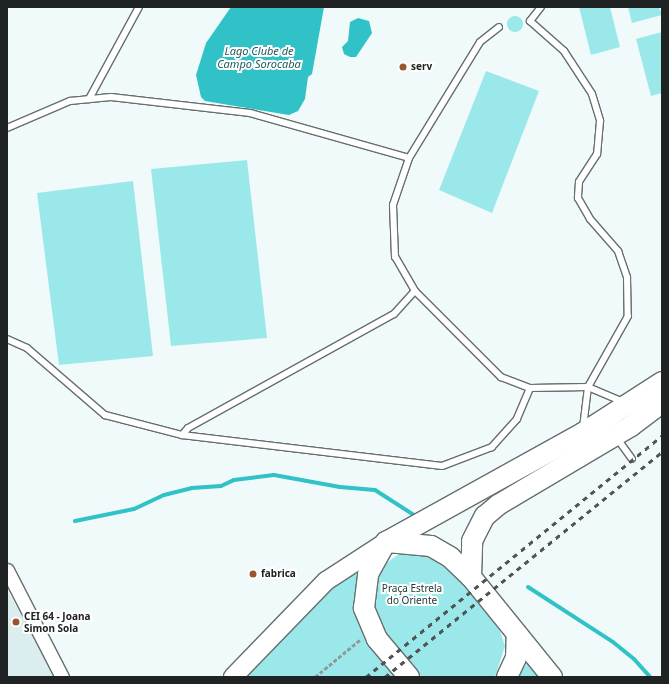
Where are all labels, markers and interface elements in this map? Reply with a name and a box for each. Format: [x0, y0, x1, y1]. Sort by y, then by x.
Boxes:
water label: Lago Clube de Campo Sorocaba [217, 45, 301, 71]
place label: serv [411, 61, 432, 73]
marker: serv [398, 62, 408, 72]
place label: fabrica [261, 568, 296, 580]
marker: fabrica [248, 569, 258, 579]
park label: Praça Estrela do Oriente [382, 582, 442, 606]
place label: CEI 64 - Joana Simon Sola [24, 610, 90, 634]
marker: CEI 64 - Joana Simon Sola [11, 617, 21, 627]

